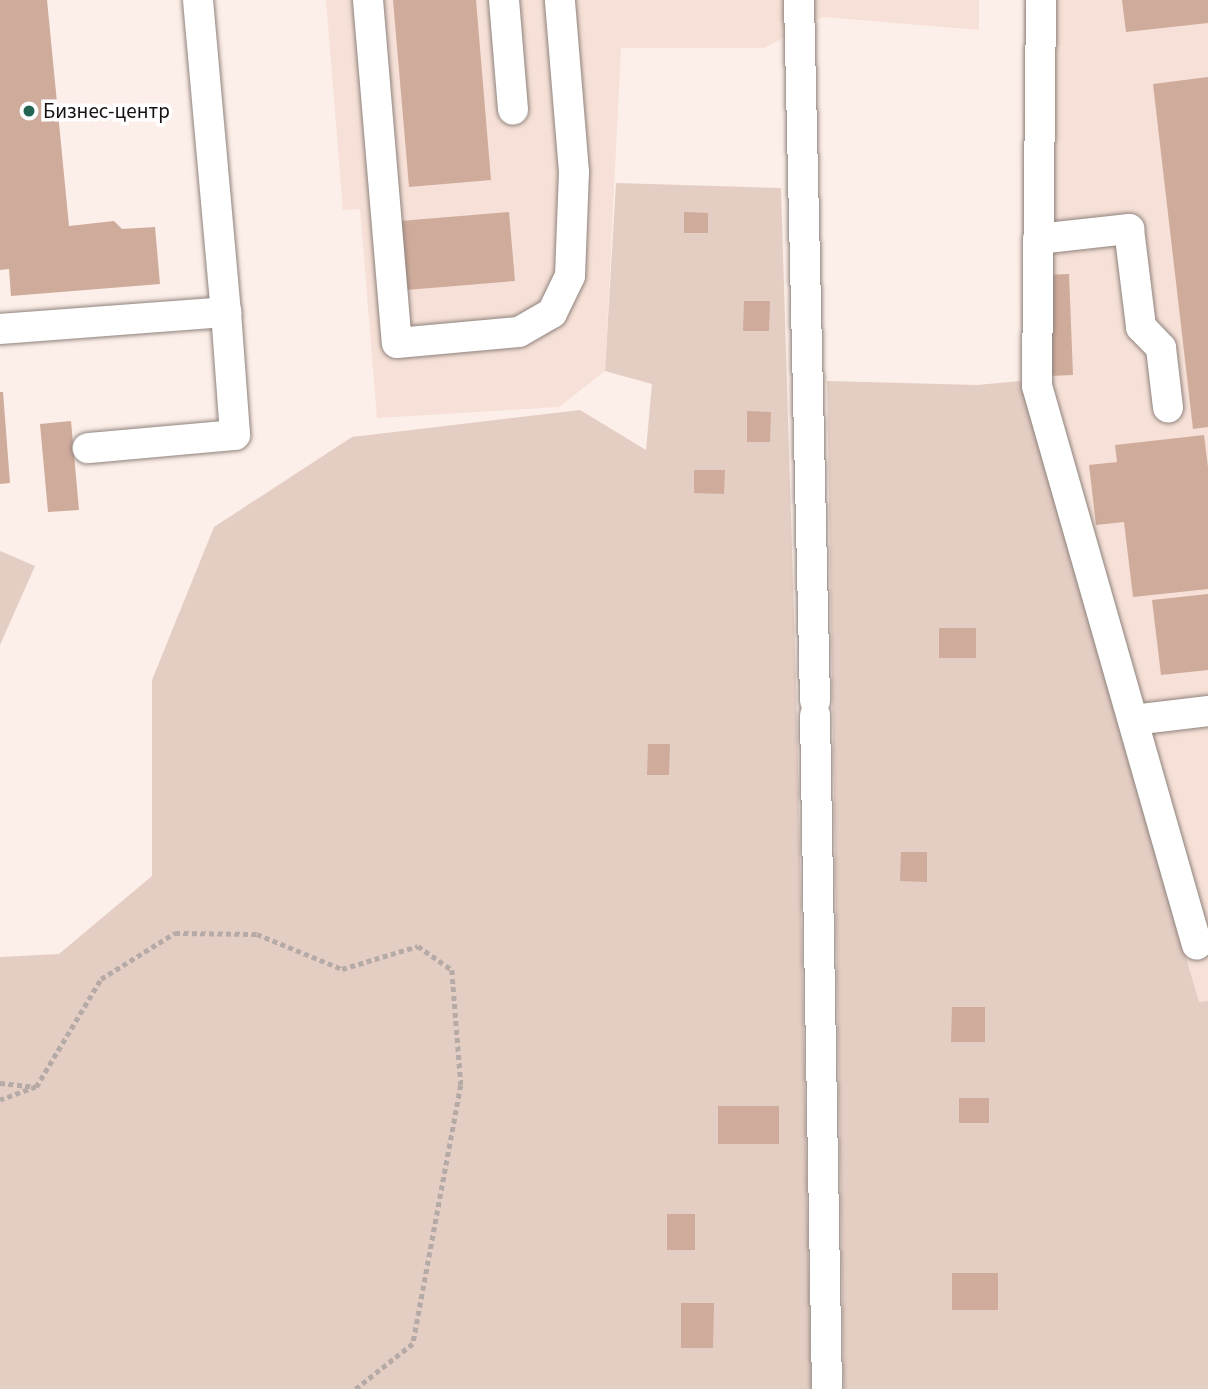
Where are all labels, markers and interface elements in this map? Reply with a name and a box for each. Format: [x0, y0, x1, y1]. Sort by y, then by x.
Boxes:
place label: Бизнес-центр [43, 98, 170, 124]
marker: Бизнес-центр [21, 103, 37, 119]

